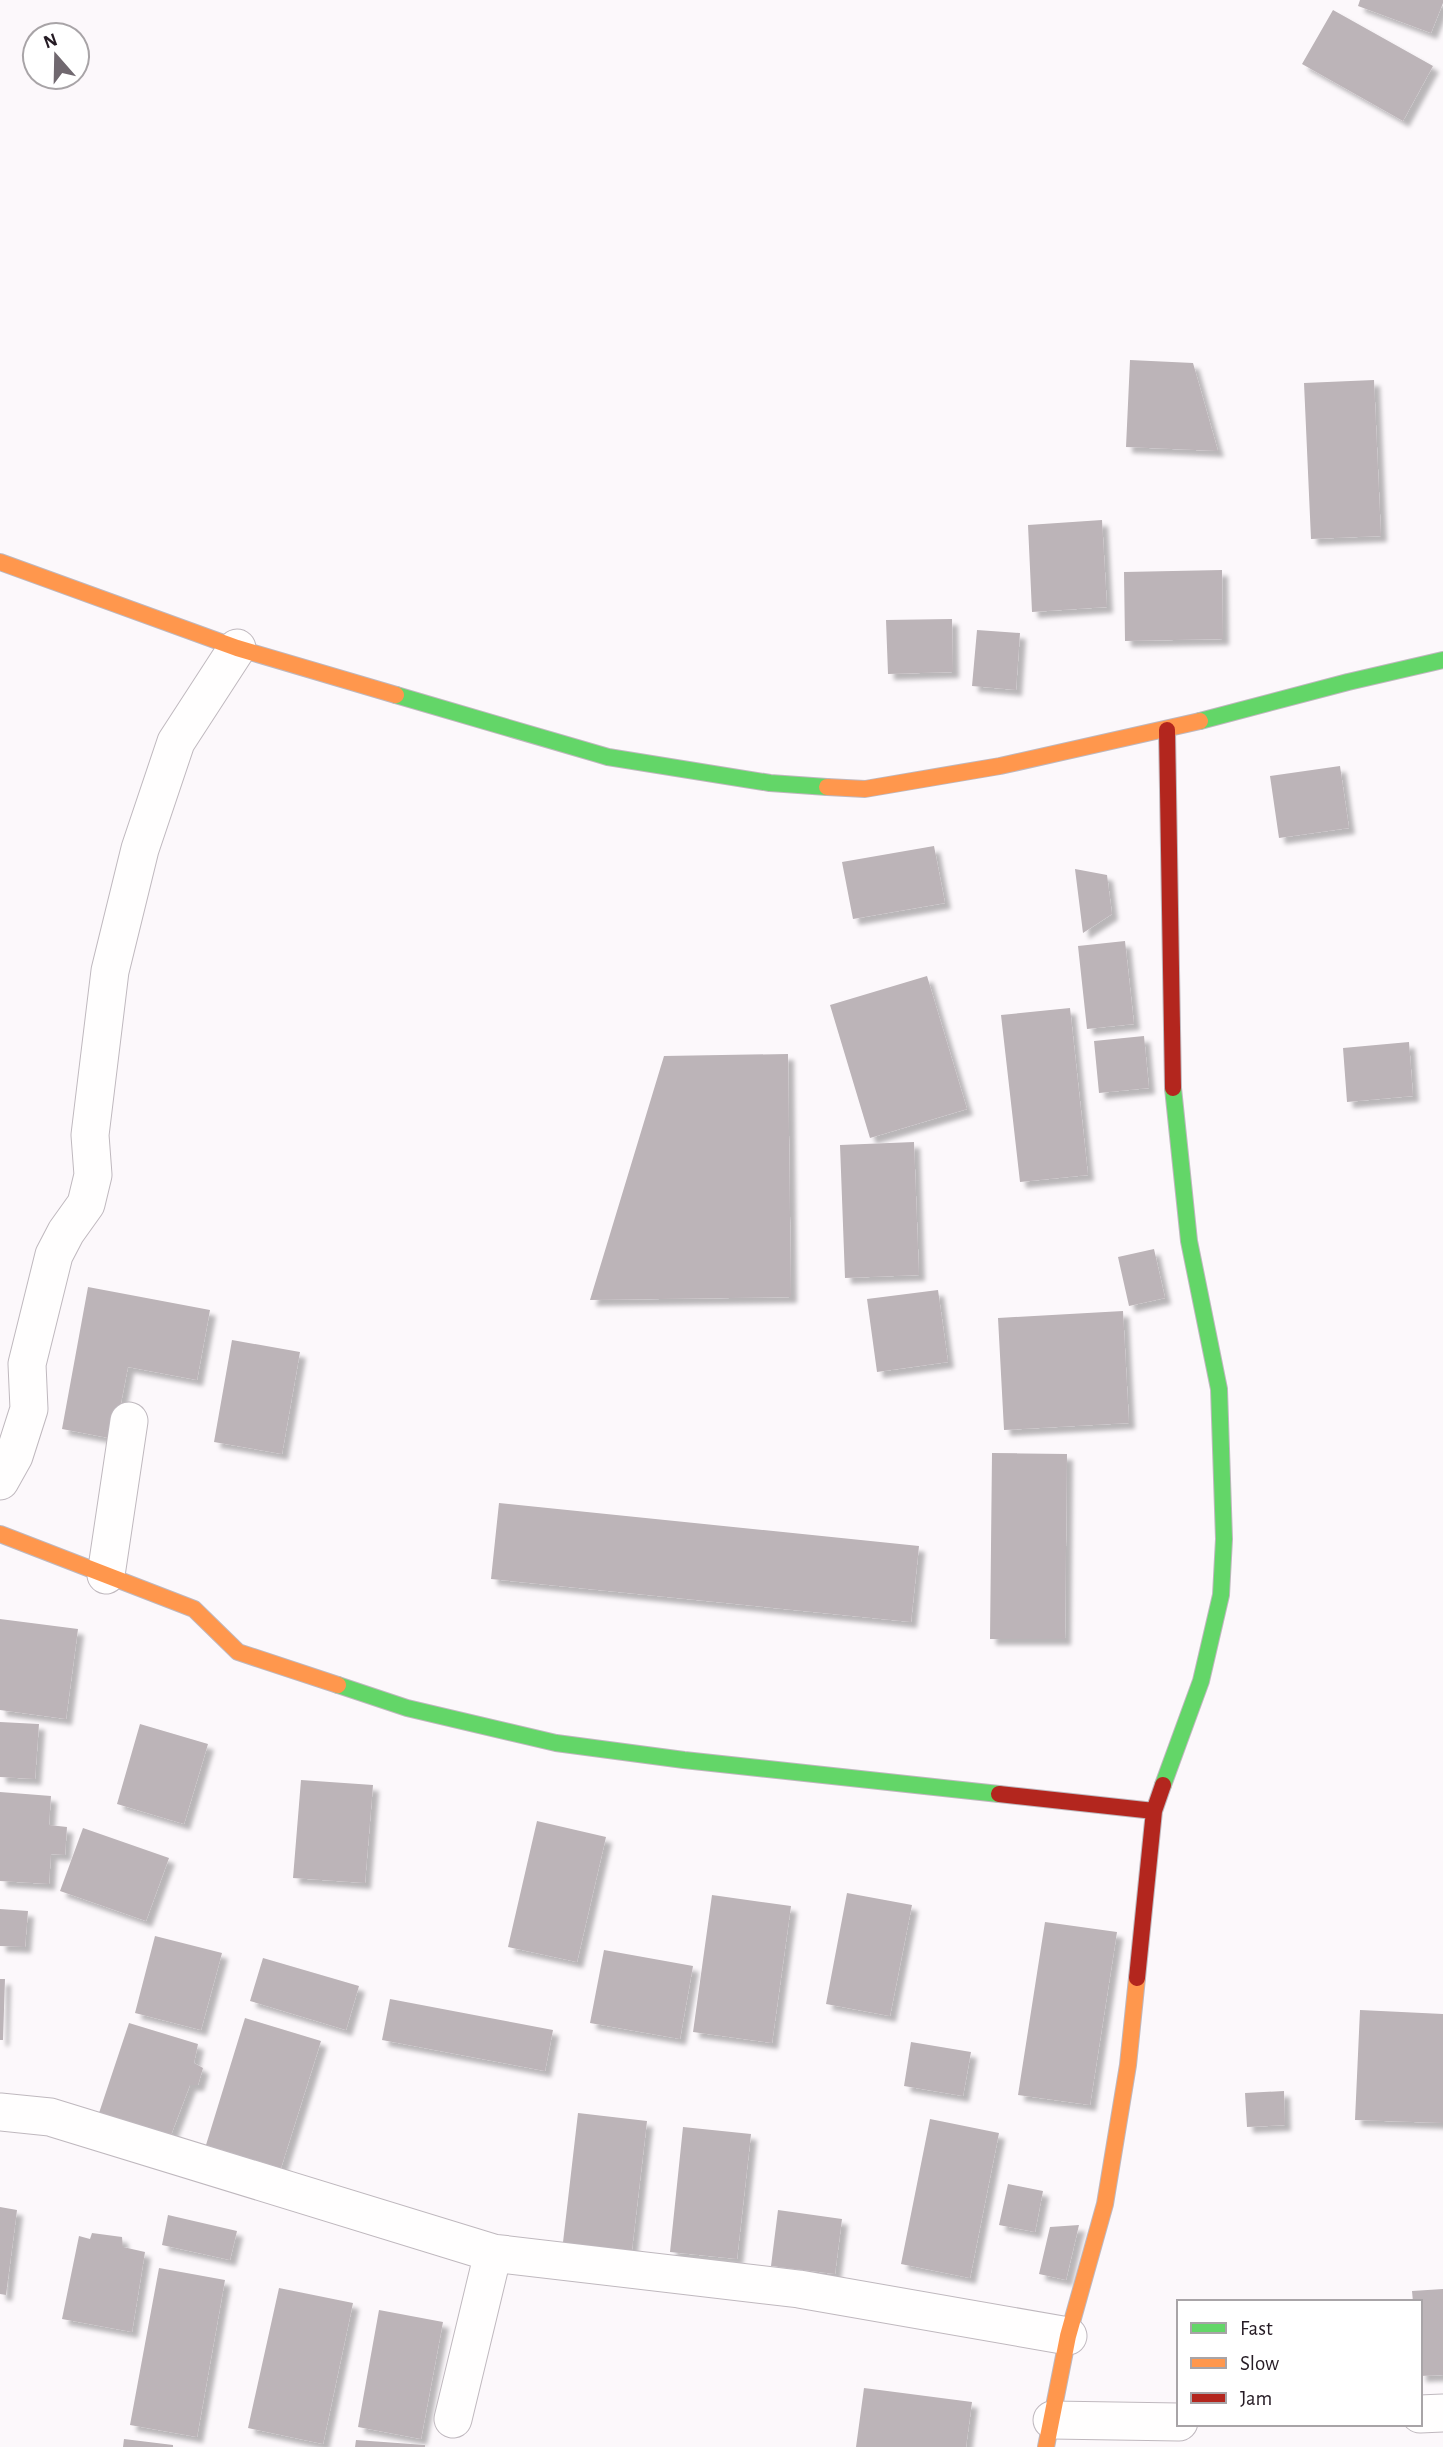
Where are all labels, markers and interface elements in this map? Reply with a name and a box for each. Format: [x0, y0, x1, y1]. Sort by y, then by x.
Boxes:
north arrow [21, 21, 91, 91]
text: N [41, 30, 60, 53]
legend [1177, 2300, 1422, 2426]
text: Fast [1240, 2318, 1273, 2339]
text: Slow [1240, 2353, 1279, 2374]
text: Jam [1240, 2388, 1272, 2409]

